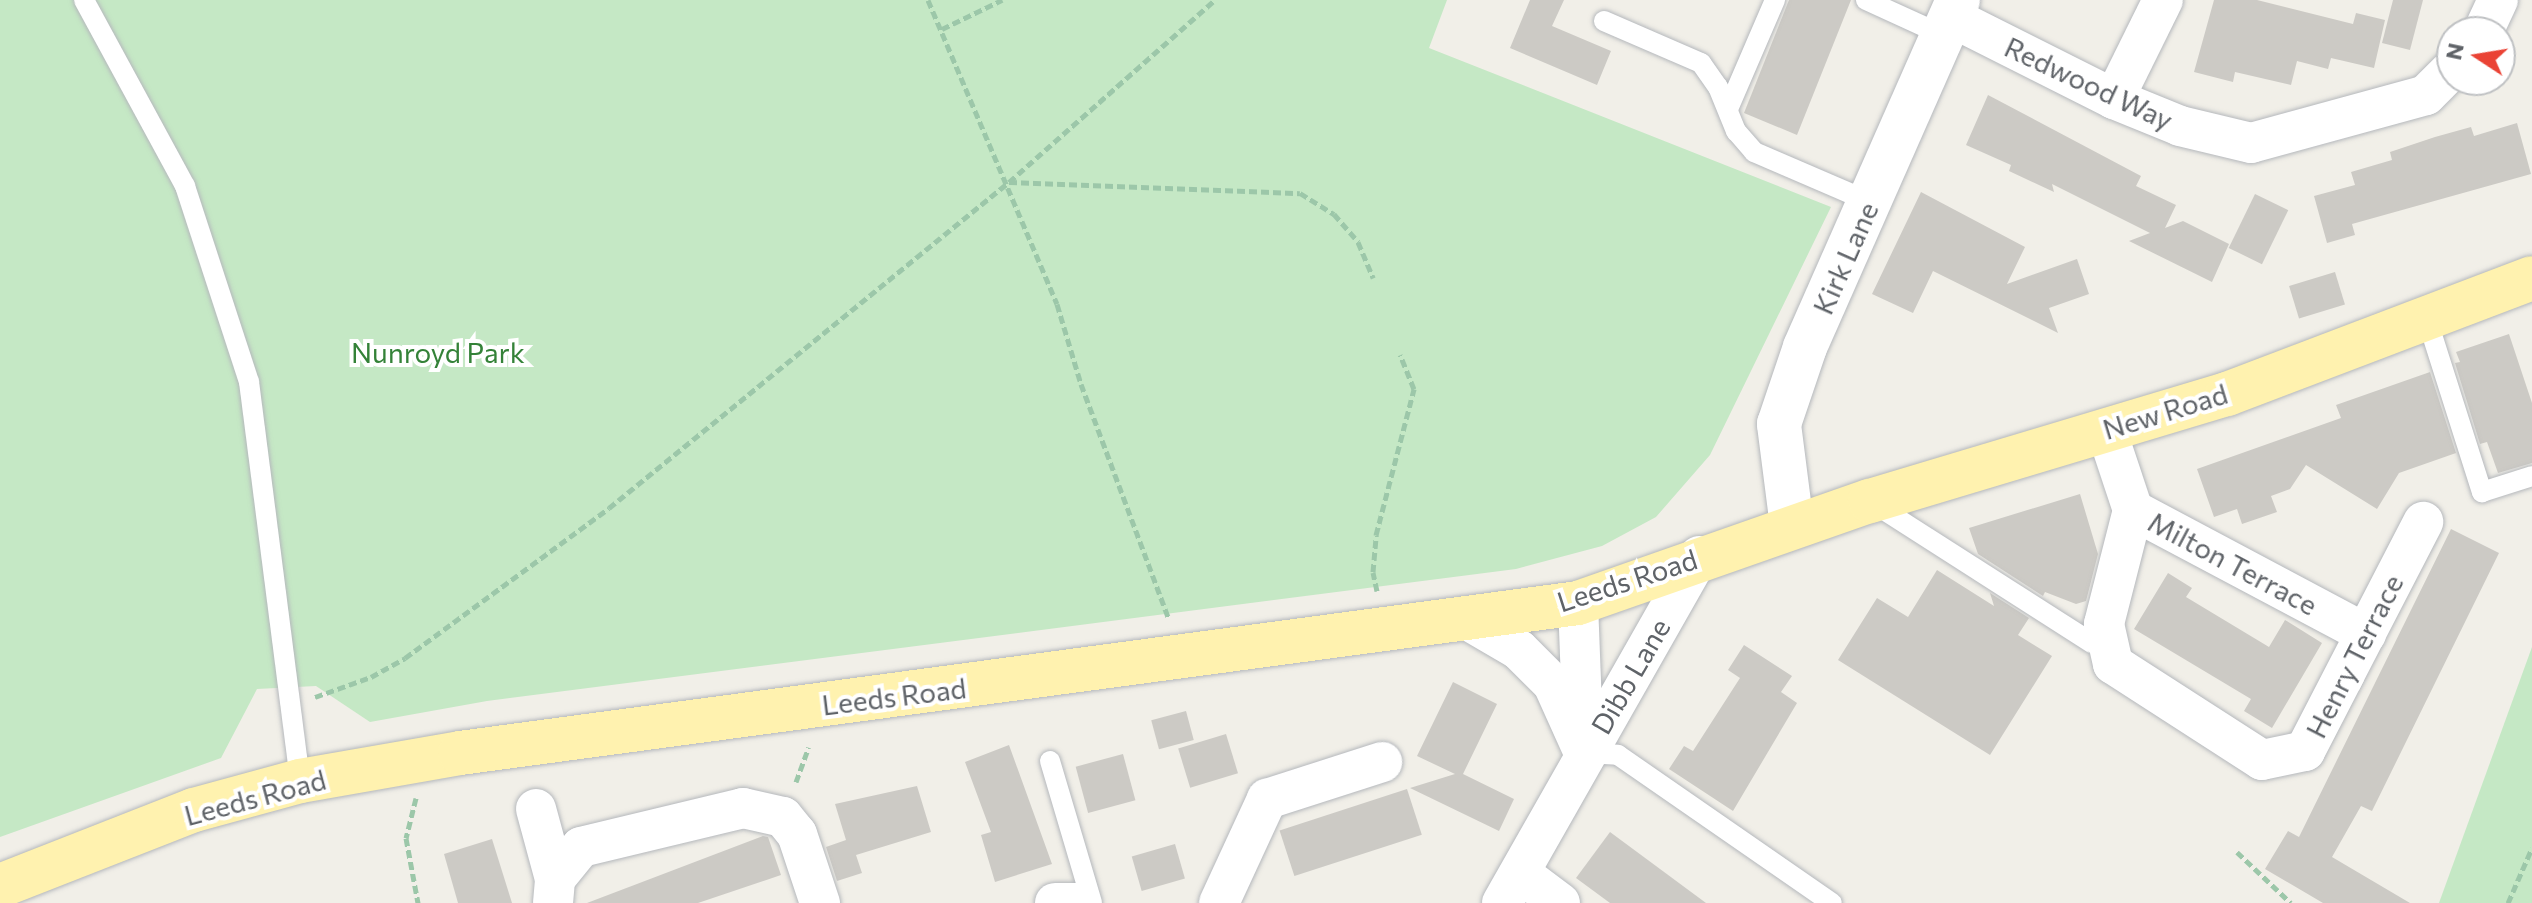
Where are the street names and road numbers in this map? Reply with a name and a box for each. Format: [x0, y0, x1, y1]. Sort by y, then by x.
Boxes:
street label: Redwood Way [2000, 29, 2178, 137]
street label: Kirk Lane [1805, 197, 1885, 319]
street label: New Road [2099, 376, 2231, 446]
street label: Milton Terrace [2143, 504, 2323, 622]
street label: Leeds Road [1553, 542, 1701, 618]
street label: Henry Terrace [2298, 569, 2410, 743]
street label: Dibb Lane [1584, 612, 1676, 740]
street label: Leeds Road [820, 670, 968, 722]
street label: Leeds Road [181, 762, 329, 832]

